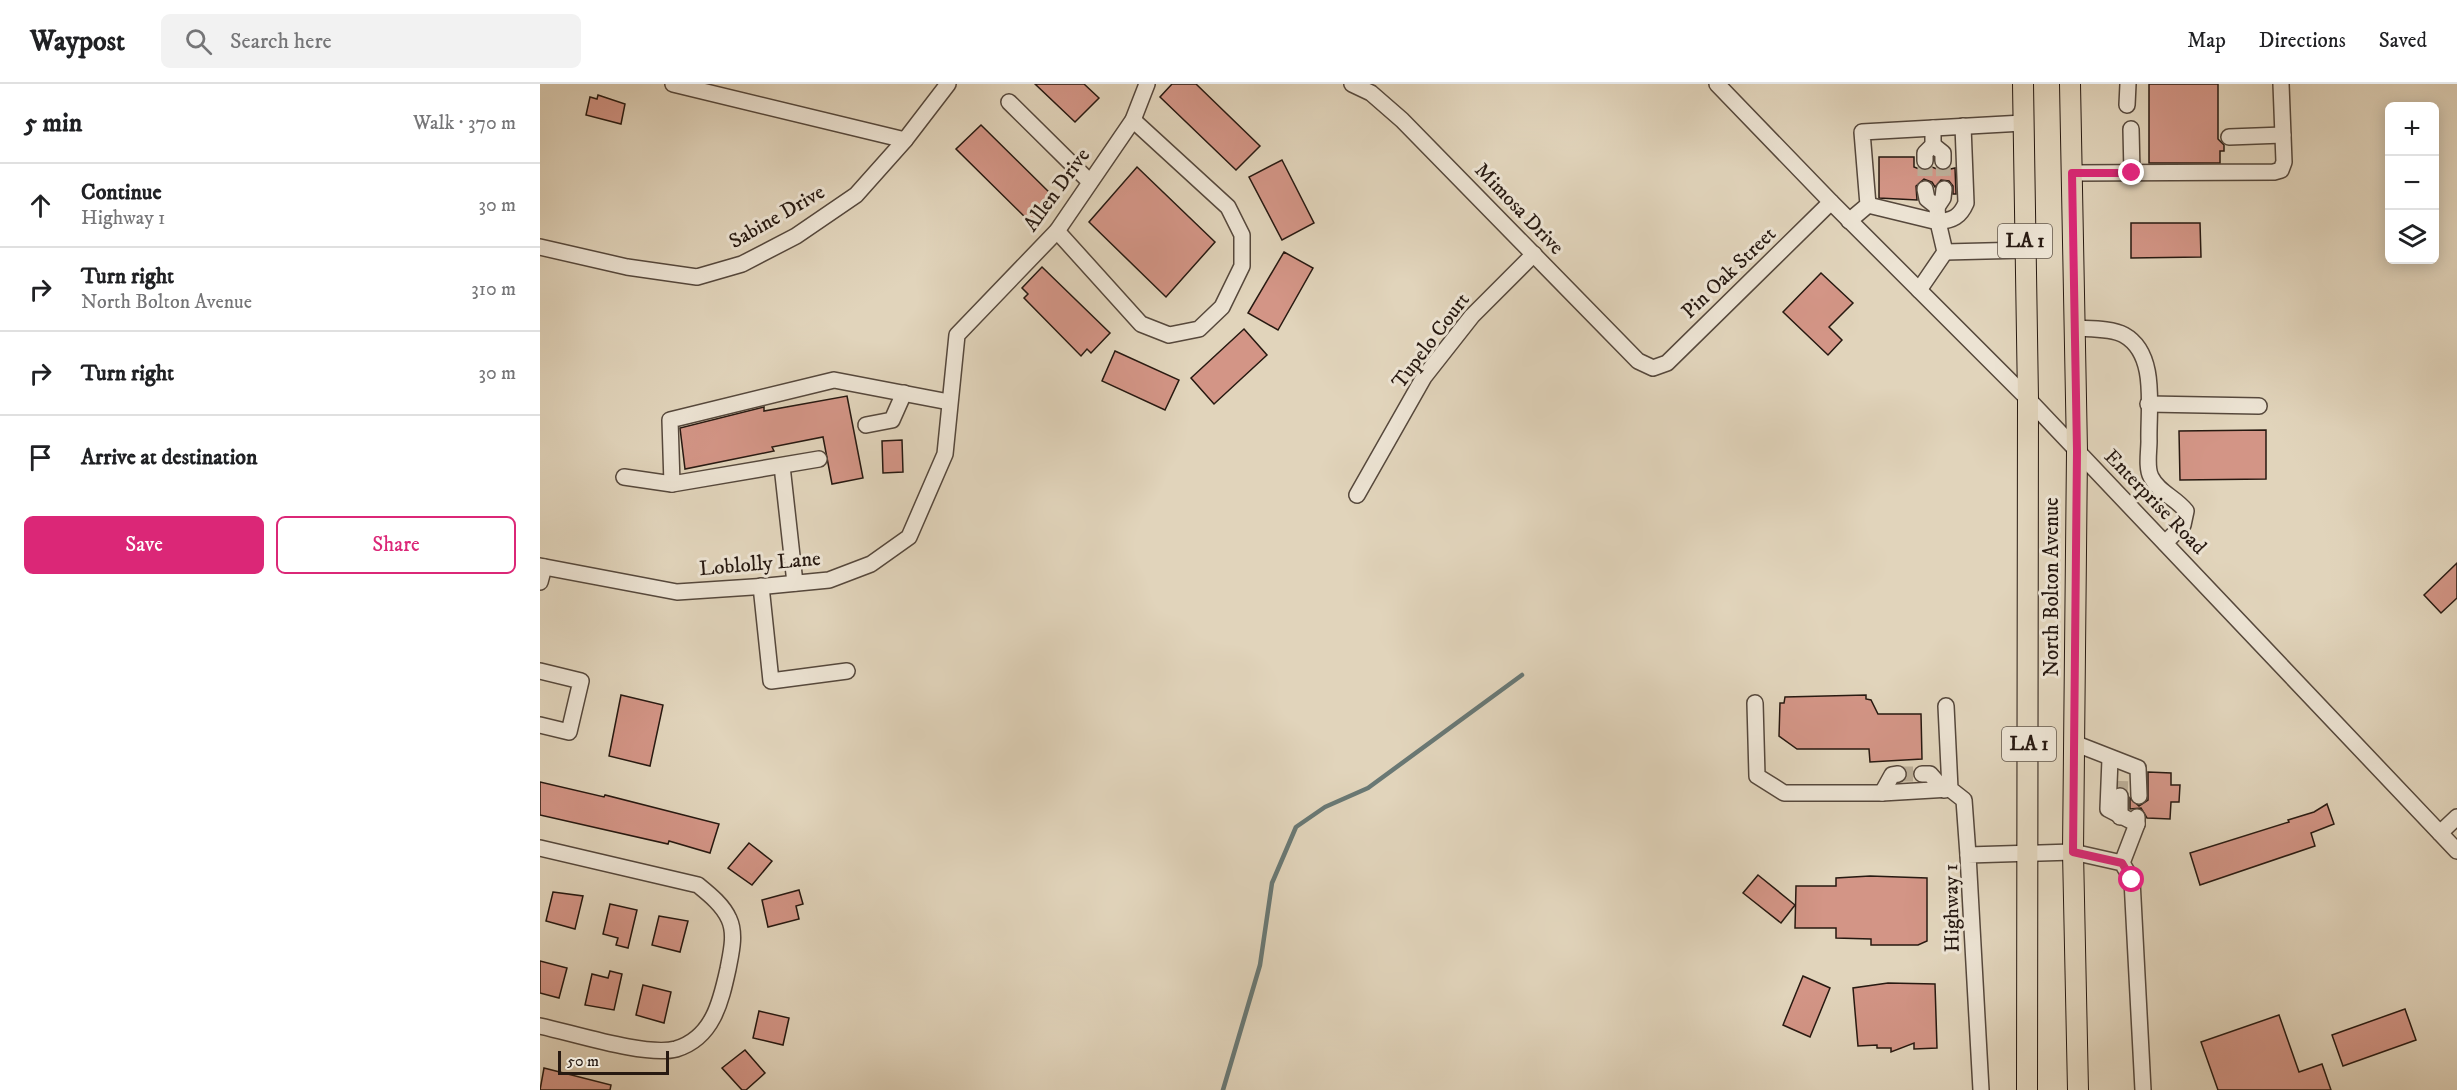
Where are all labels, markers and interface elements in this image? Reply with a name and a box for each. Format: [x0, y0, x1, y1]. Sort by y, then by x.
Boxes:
search box [161, 14, 581, 68]
text: Waypost [30, 24, 125, 59]
icon: search [182, 25, 215, 58]
text: Search here [230, 28, 332, 55]
text: Map [2187, 28, 2226, 54]
text: Directions [2259, 28, 2346, 54]
text: Saved [2379, 28, 2427, 54]
map controls [2385, 102, 2439, 264]
button: + [2385, 102, 2439, 156]
text: 5 min [24, 107, 82, 140]
text: Walk · 370 m [413, 111, 516, 136]
street label: Allen Drive [1018, 143, 1096, 237]
button: − [2385, 156, 2439, 210]
street label: Mimosa Drive [1469, 158, 1569, 261]
route end [2118, 159, 2144, 185]
text: Continue [81, 179, 162, 206]
street label: Sabine Drive [725, 179, 830, 255]
icon: ahead [24, 189, 57, 222]
text: 30 m [478, 193, 516, 218]
text: Highway 1 [81, 206, 165, 231]
button: layers [2385, 210, 2439, 264]
street label: Pin Oak Street [1676, 221, 1782, 325]
road number: LA 1 [1998, 224, 2052, 258]
text: Turn right [81, 263, 174, 290]
icon: right [24, 273, 57, 306]
text: 310 m [471, 277, 516, 302]
street label: Tupelo Court [1386, 288, 1476, 394]
text: North Bolton Avenue [81, 290, 252, 315]
icon: right [24, 357, 57, 390]
text: Turn right [81, 360, 174, 387]
text: 30 m [478, 361, 516, 386]
icon: arrive [24, 441, 57, 474]
text: Arrive at destination [81, 444, 258, 471]
street label: Enterprise Road [2098, 444, 2212, 560]
street label: North Bolton Avenue [2039, 497, 2065, 677]
button: Save [24, 516, 264, 574]
button: Share [276, 516, 516, 574]
street label: Loblolly Lane [698, 546, 822, 582]
road number: LA 1 [2002, 727, 2056, 761]
street label: Highway 1 [1938, 864, 1966, 952]
route start [2118, 866, 2144, 892]
scale bar [558, 1048, 669, 1076]
text: 50 m [567, 1051, 599, 1071]

